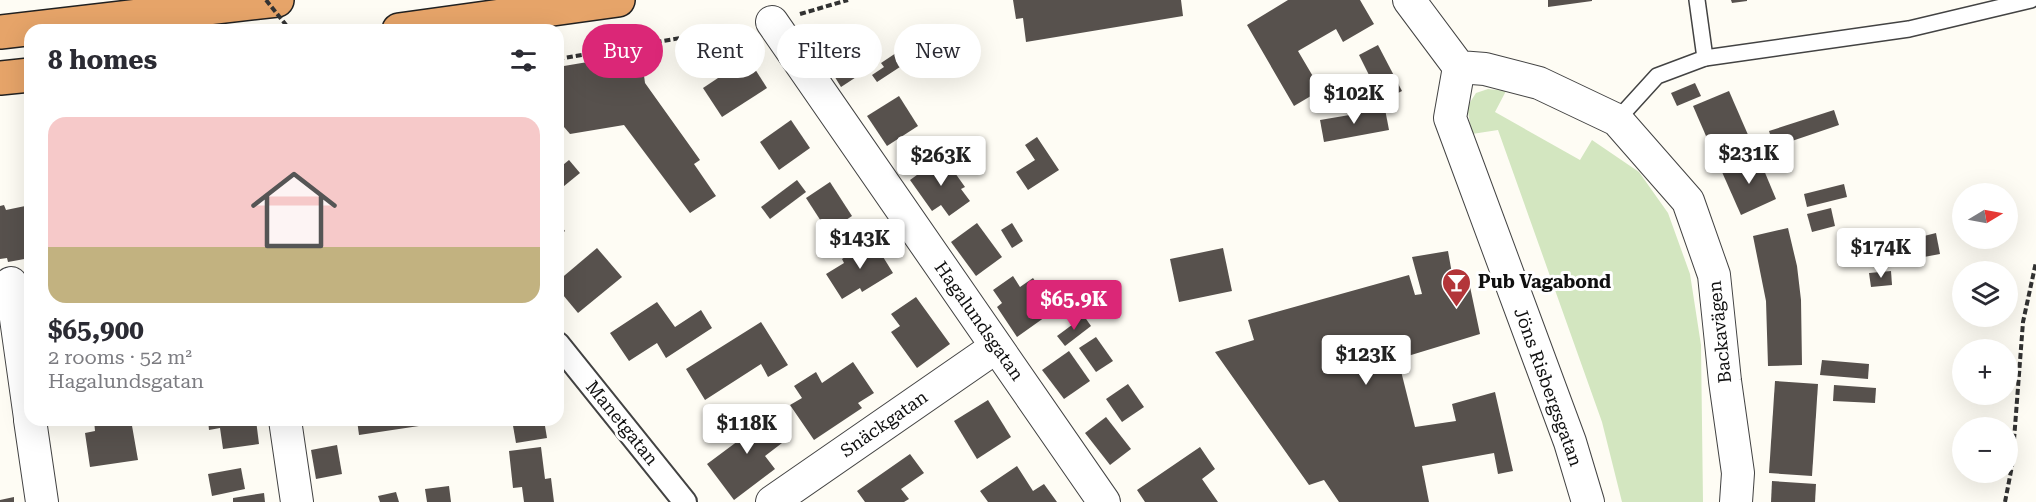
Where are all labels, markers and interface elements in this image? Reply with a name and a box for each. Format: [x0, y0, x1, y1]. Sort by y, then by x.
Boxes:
chip: Buy [582, 24, 663, 78]
chip: Rent [675, 24, 765, 78]
chip: Filters [777, 24, 882, 78]
chip: New [894, 24, 981, 78]
icon: filters [507, 44, 540, 77]
text: 8 homes [48, 45, 157, 75]
pin: $102K [1312, 74, 1396, 125]
text: $102K [1324, 81, 1384, 105]
pin: $231K [1707, 134, 1791, 185]
pin: $263K [899, 136, 983, 187]
text: $231K [1719, 141, 1779, 165]
text: $263K [911, 143, 971, 167]
icon: home [240, 156, 348, 264]
north arrow [1952, 183, 2018, 249]
map controls [1952, 183, 2018, 483]
pin: $143K [818, 219, 902, 270]
text: $143K [830, 226, 890, 250]
pin: $174K [1839, 228, 1923, 279]
text: $174K [1851, 235, 1911, 259]
street label: Hagalundsgatan [931, 257, 1028, 385]
button: layers [1952, 261, 2018, 327]
bar icon: Pub Vagabond [1441, 266, 1473, 308]
place label: Pub Vagabond [1478, 271, 1611, 292]
street label: Backavägen [1704, 279, 1735, 384]
pin: $65.9K [1025, 280, 1123, 331]
text: $65.9K [1041, 287, 1107, 311]
street label: Jöns Risbergsgatan [1510, 305, 1587, 469]
text: $65,900 [48, 315, 144, 345]
pin: $123K [1324, 335, 1408, 386]
button: + [1952, 339, 2018, 405]
text: $123K [1336, 342, 1396, 366]
text: 2 rooms · 52 m² [48, 345, 192, 369]
text: Hagalundsgatan [48, 369, 204, 393]
street label: Manetgatan [582, 376, 663, 469]
street label: Snäckgatan [836, 386, 932, 461]
pin: $118K [705, 404, 789, 455]
text: $118K [717, 411, 777, 435]
button: − [1952, 417, 2018, 483]

